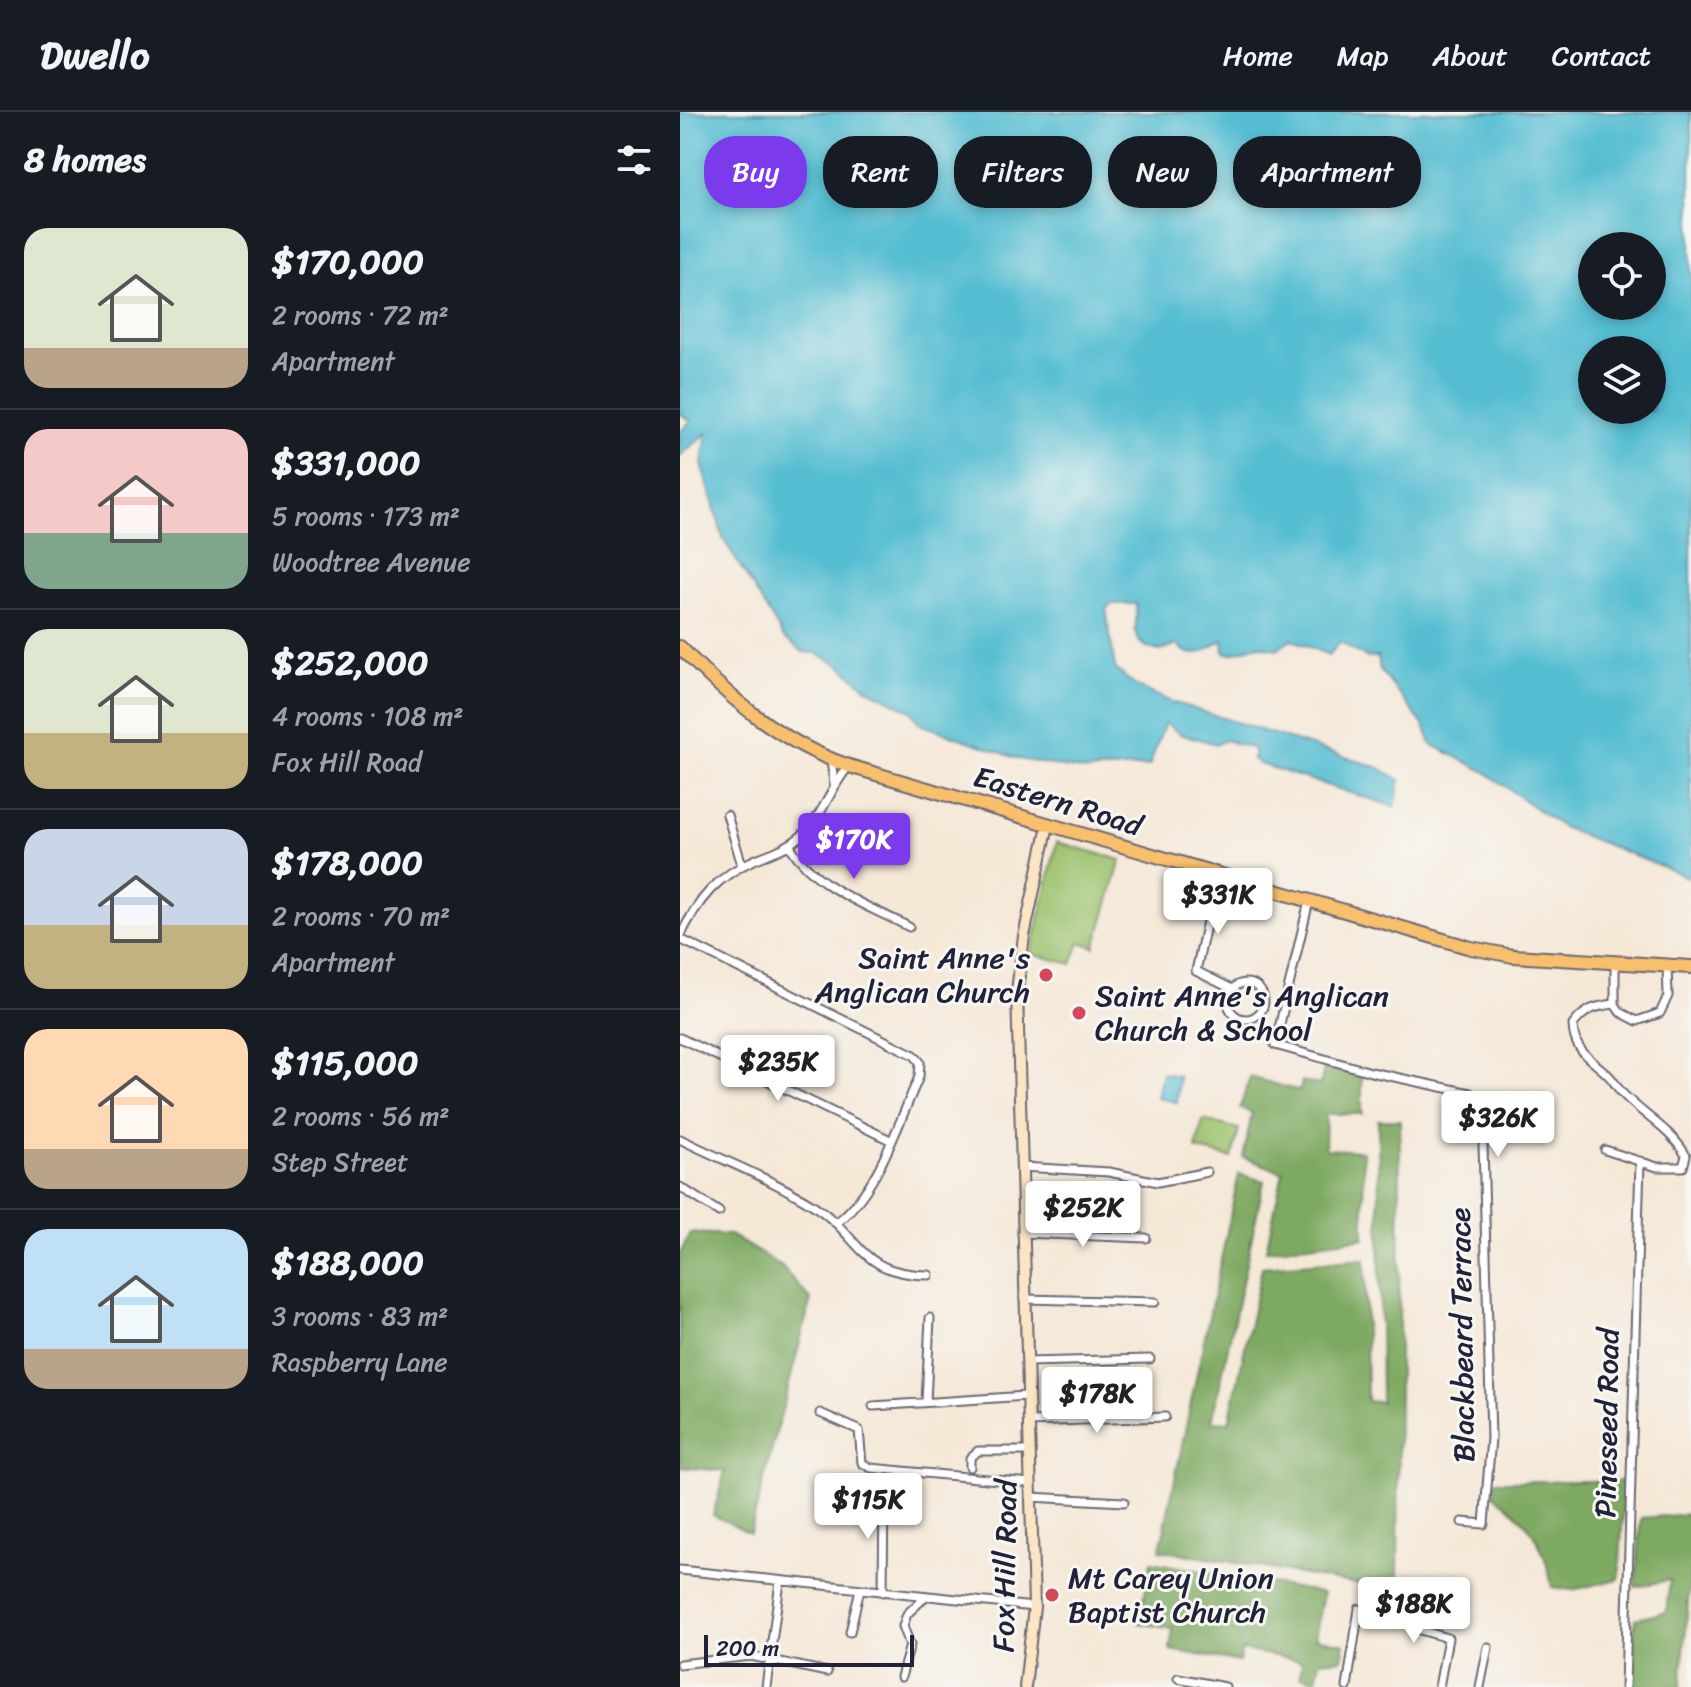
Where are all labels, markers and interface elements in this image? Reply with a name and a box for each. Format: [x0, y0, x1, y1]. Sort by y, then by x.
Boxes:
text: Dwello [40, 22, 149, 89]
text: Home [1223, 31, 1293, 80]
text: Map [1337, 31, 1388, 80]
text: About [1432, 31, 1508, 80]
text: Contact [1552, 31, 1651, 80]
text: 8 homes [24, 130, 146, 190]
chip: Buy [704, 136, 807, 208]
chip: Rent [823, 136, 938, 208]
chip: Filters [954, 136, 1092, 208]
chip: New [1108, 136, 1217, 208]
chip: Apartment [1233, 136, 1421, 208]
icon: filters [612, 138, 656, 182]
text: $170,000 [272, 232, 424, 292]
map controls [1578, 232, 1666, 424]
button: locate [1578, 232, 1666, 320]
icon: home [88, 260, 184, 356]
text: 2 rooms · 72 m² [272, 292, 449, 338]
button: layers [1578, 336, 1666, 424]
text: Apartment [272, 338, 395, 384]
text: $331,000 [272, 433, 420, 493]
icon: home [88, 461, 184, 557]
text: 5 rooms · 173 m² [272, 493, 460, 539]
text: Woodtree Avenue [272, 539, 471, 585]
text: $252,000 [272, 633, 429, 693]
icon: home [88, 661, 184, 757]
text: 4 rooms · 108 m² [272, 693, 463, 739]
text: Fox Hill Road [272, 739, 422, 785]
street label: Eastern Road [967, 750, 1151, 853]
pin: $170K [798, 813, 910, 881]
text: $170K [816, 816, 892, 862]
text: $178,000 [272, 833, 423, 893]
icon: home [88, 861, 184, 957]
pin: $331K [1162, 868, 1274, 936]
text: $331K [1181, 871, 1255, 917]
text: 2 rooms · 70 m² [272, 893, 450, 939]
place label: Saint Anne's Anglican Church [814, 931, 1030, 1019]
text: Apartment [272, 939, 395, 985]
marker: Saint Anne's Anglican Church [1037, 966, 1055, 984]
place label: Saint Anne's Anglican Church & School [1095, 969, 1389, 1057]
marker: Saint Anne's Anglican Church & School [1070, 1004, 1088, 1022]
text: $115,000 [272, 1033, 418, 1093]
pin: $235K [722, 1035, 834, 1103]
text: $235K [739, 1038, 817, 1084]
icon: home [88, 1061, 184, 1157]
pin: $326K [1442, 1091, 1554, 1159]
text: 2 rooms · 56 m² [272, 1093, 450, 1139]
text: $326K [1459, 1094, 1537, 1140]
text: Step Street [272, 1139, 408, 1185]
pin: $252K [1027, 1181, 1139, 1249]
text: $252K [1043, 1184, 1123, 1230]
street label: Blackbeard Terrace [1433, 1207, 1491, 1463]
text: $188,000 [272, 1233, 424, 1293]
icon: home [88, 1261, 184, 1357]
text: 3 rooms · 83 m² [272, 1293, 448, 1339]
street label: Pineseed Road [1578, 1326, 1636, 1518]
text: Raspberry Lane [272, 1339, 448, 1385]
pin: $178K [1041, 1367, 1153, 1435]
text: $178K [1060, 1370, 1134, 1416]
pin: $115K [812, 1473, 924, 1541]
text: $115K [832, 1476, 904, 1522]
street label: Fox Hill Road [976, 1477, 1034, 1653]
place label: Mt Carey Union Baptist Church [1068, 1551, 1274, 1639]
pin: $188K [1358, 1577, 1470, 1645]
text: $188K [1376, 1580, 1452, 1626]
marker: Mt Carey Union Baptist Church [1043, 1586, 1061, 1604]
text: 200 m [716, 1629, 779, 1668]
scale bar [704, 1631, 914, 1667]

